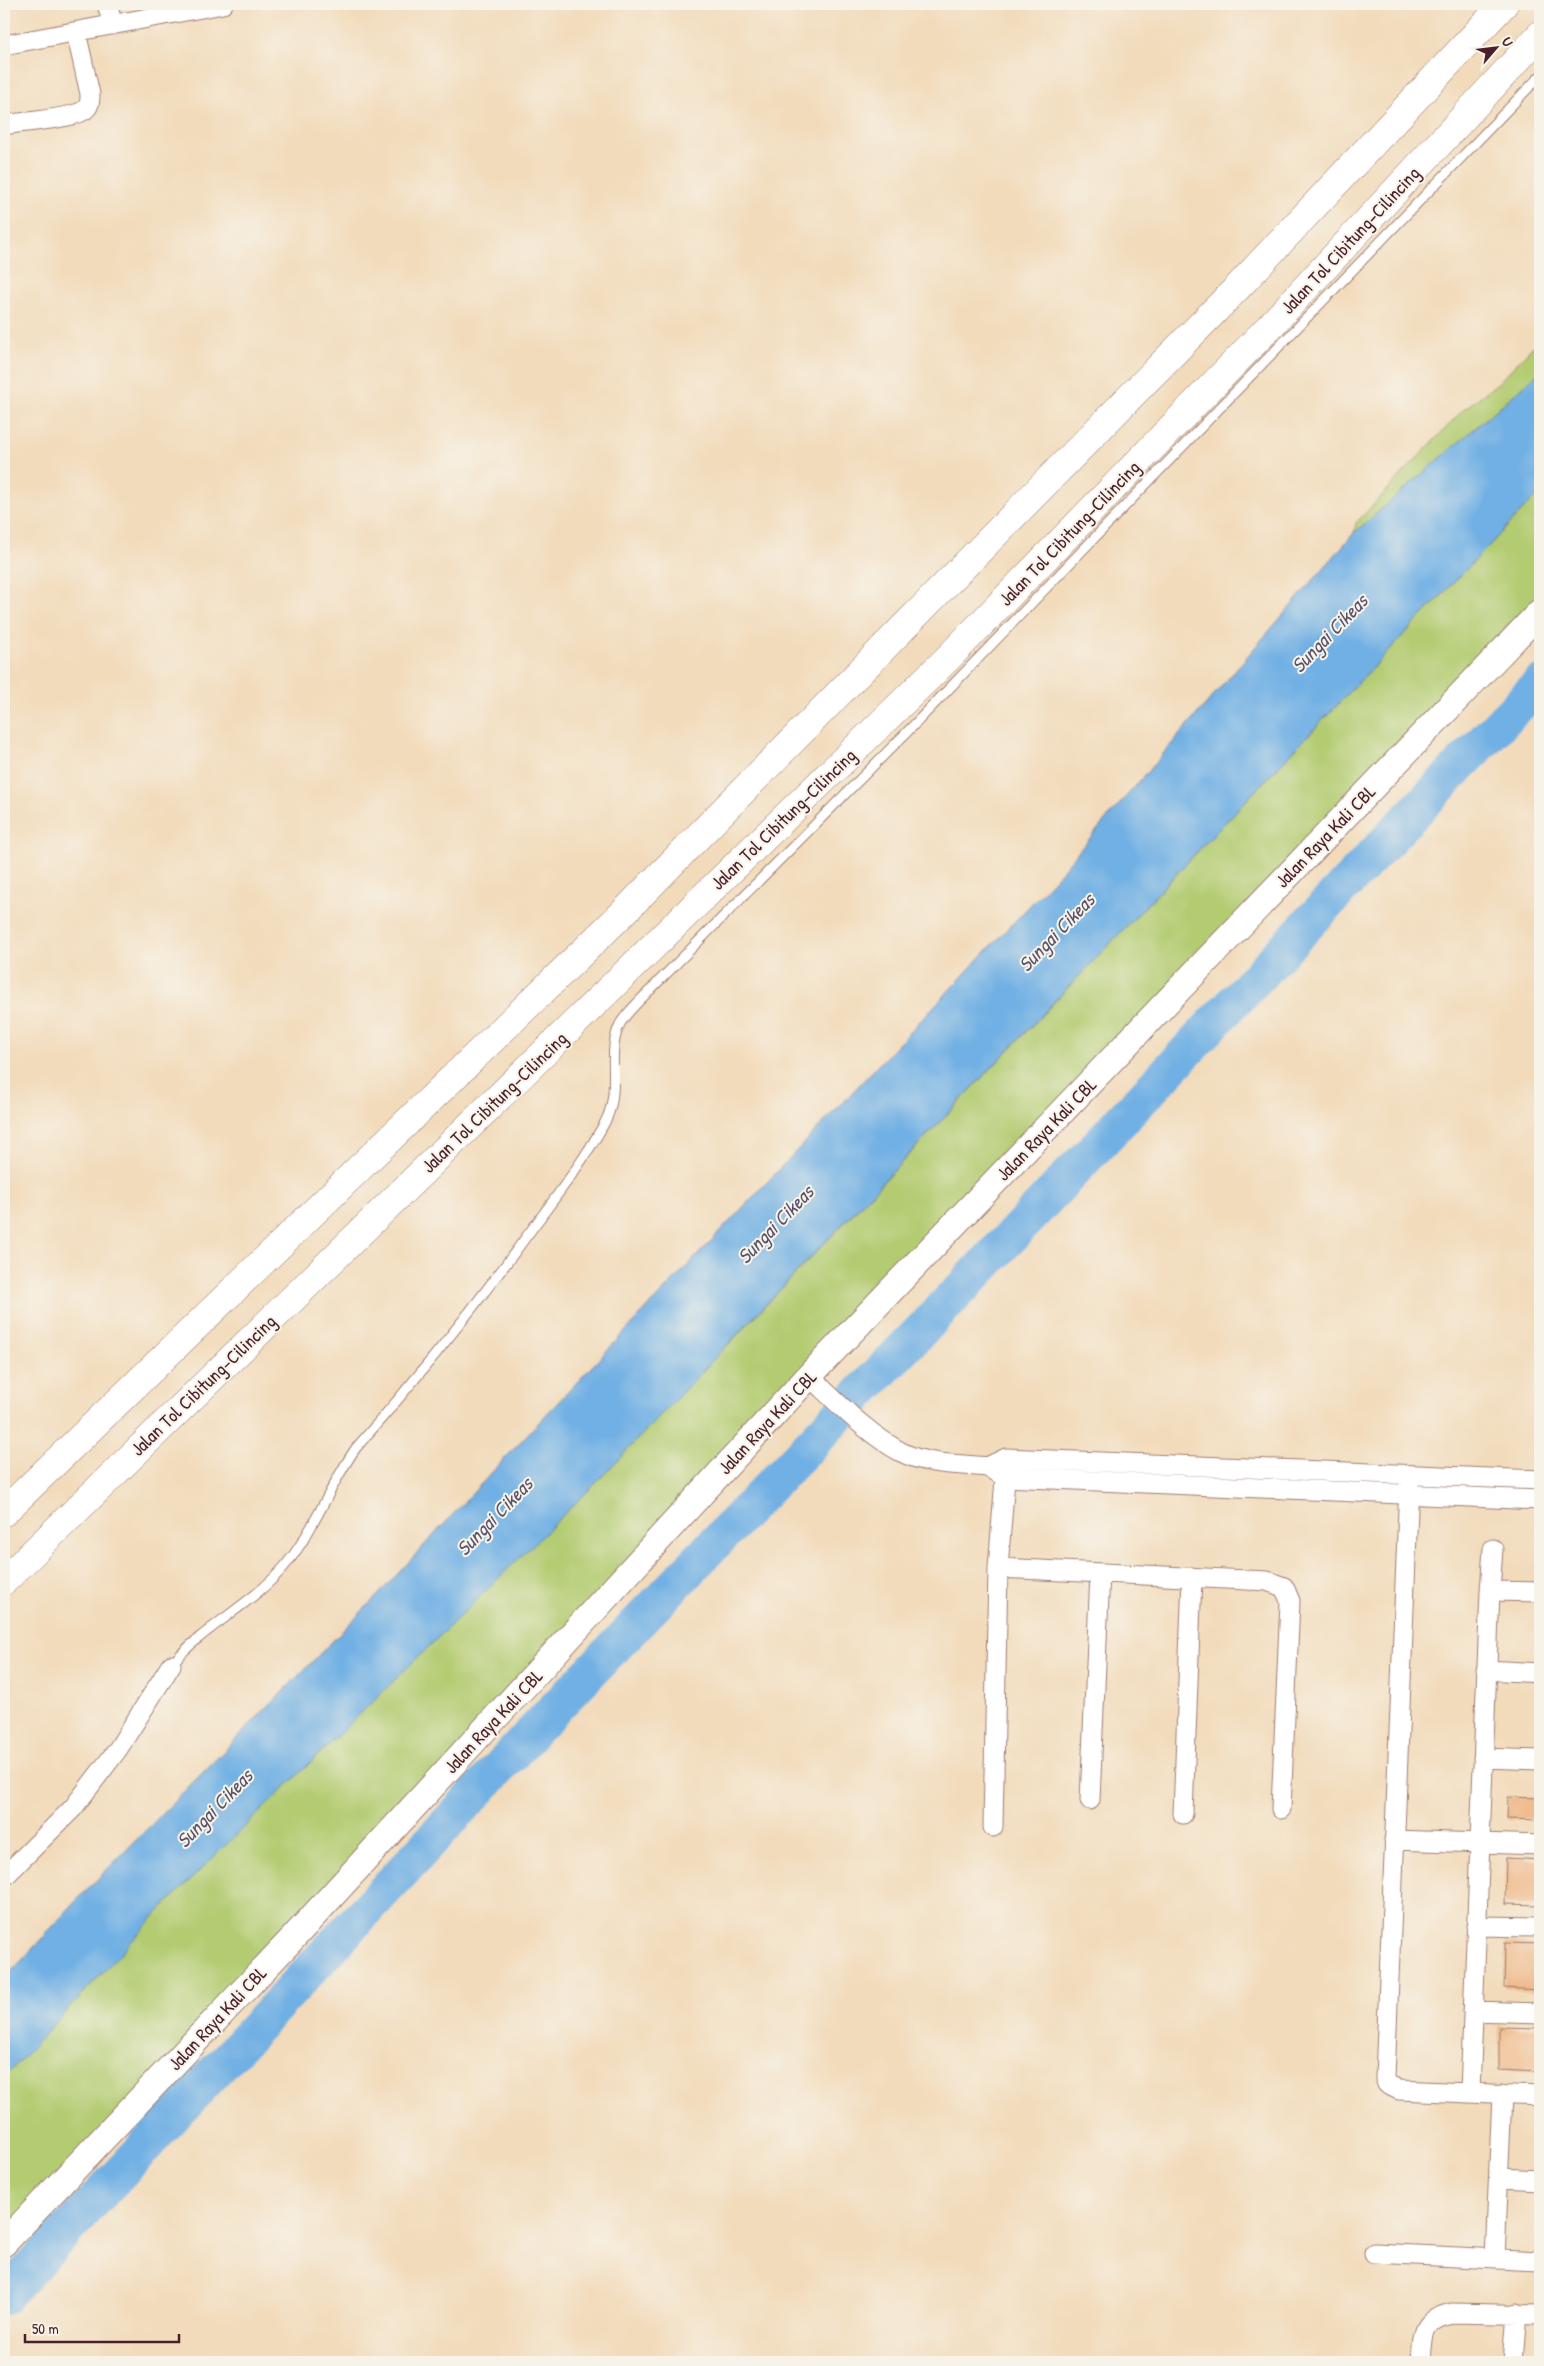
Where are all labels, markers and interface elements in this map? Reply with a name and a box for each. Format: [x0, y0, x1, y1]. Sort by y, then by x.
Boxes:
north arrow [1472, 22, 1522, 72]
text: U [1498, 34, 1518, 50]
street label: Jalan Tol Cibitung–Cilincing [1275, 161, 1425, 319]
street label: Jalan Tol Cibitung–Cilincing [993, 455, 1145, 611]
water label: Sungai Cikeas [1285, 586, 1376, 679]
street label: Jalan Tol Cibitung–Cilincing [705, 743, 861, 895]
street label: Jalan Raya Kali CBL [1269, 779, 1381, 893]
water label: Sungai Cikeas [1012, 885, 1103, 978]
street label: Jalan Tol Cibitung–Cilincing [416, 1026, 572, 1178]
street label: Jalan Raya Kali CBL [990, 1072, 1102, 1186]
water label: Sungai Cikeas [731, 1177, 822, 1270]
street label: Jalan Tol Cibitung–Cilincing [125, 1309, 281, 1461]
street label: Jalan Raya Kali CBL [712, 1364, 822, 1480]
water label: Sungai Cikeas [450, 1469, 541, 1562]
street label: Jalan Raya Kali CBL [438, 1663, 548, 1779]
water label: Sungai Cikeas [170, 1761, 261, 1854]
street label: Jalan Raya Kali CBL [162, 1960, 272, 2076]
scale bar [25, 2311, 179, 2343]
text: 50 m [32, 2318, 59, 2339]

